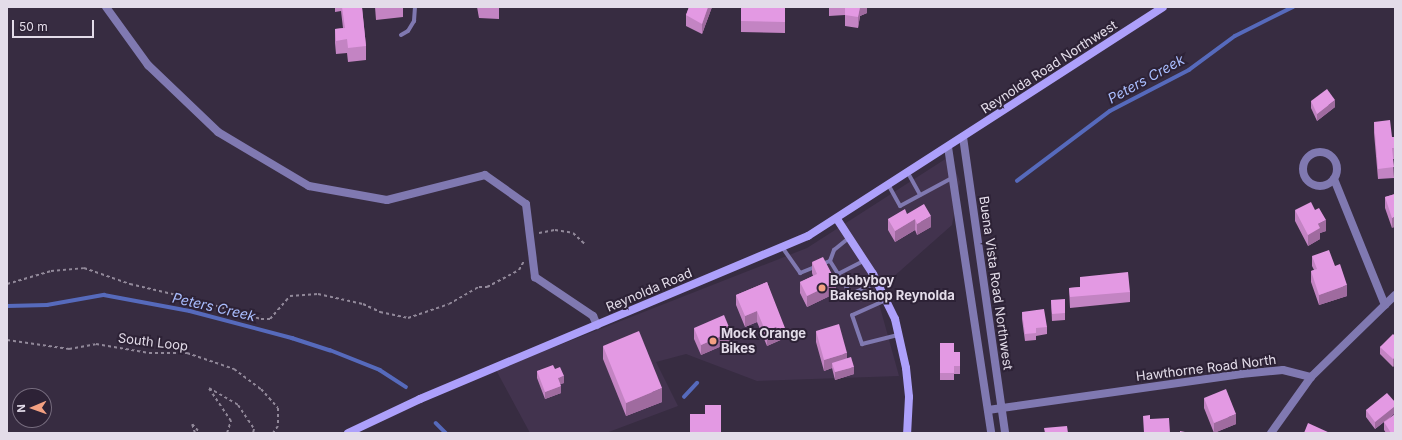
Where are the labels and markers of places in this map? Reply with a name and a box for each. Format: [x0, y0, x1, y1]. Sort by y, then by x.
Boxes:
place label: Bobbyboy Bakeshop Reynolda [830, 273, 955, 304]
marker: Bobbyboy Bakeshop Reynolda [817, 283, 827, 293]
place label: Mock Orange Bikes [721, 326, 806, 357]
marker: Mock Orange Bikes [708, 336, 718, 346]

